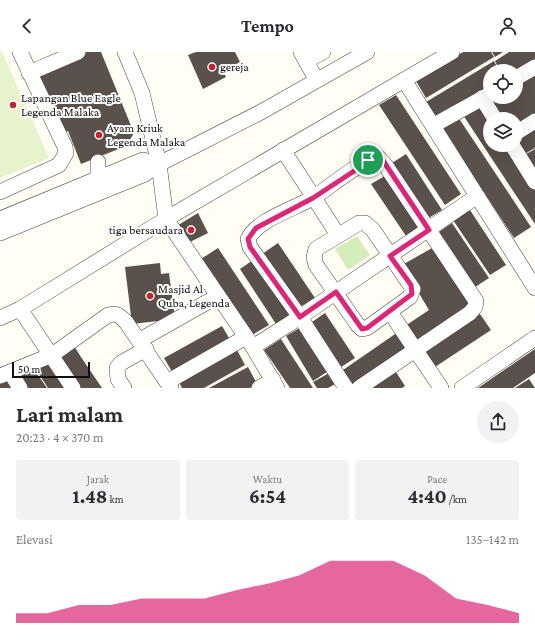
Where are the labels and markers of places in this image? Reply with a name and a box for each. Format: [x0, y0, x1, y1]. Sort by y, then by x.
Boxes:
place label: gereja [220, 60, 249, 74]
marker: gereja [207, 62, 217, 72]
place label: Lapangan Blue Eagle Legenda Malaka [21, 91, 121, 119]
marker: Lapangan Blue Eagle Legenda Malaka [8, 100, 18, 110]
place label: Ayam Kriuk Legenda Malaka [107, 121, 186, 149]
marker: Ayam Kriuk Legenda Malaka [94, 130, 104, 140]
pin [351, 143, 385, 177]
place label: tiga bersaudara [109, 223, 183, 237]
marker: tiga bersaudara [186, 225, 196, 235]
place label: Masjid Al Quba, Legenda [158, 282, 230, 310]
marker: Masjid Al Quba, Legenda [145, 291, 155, 301]

